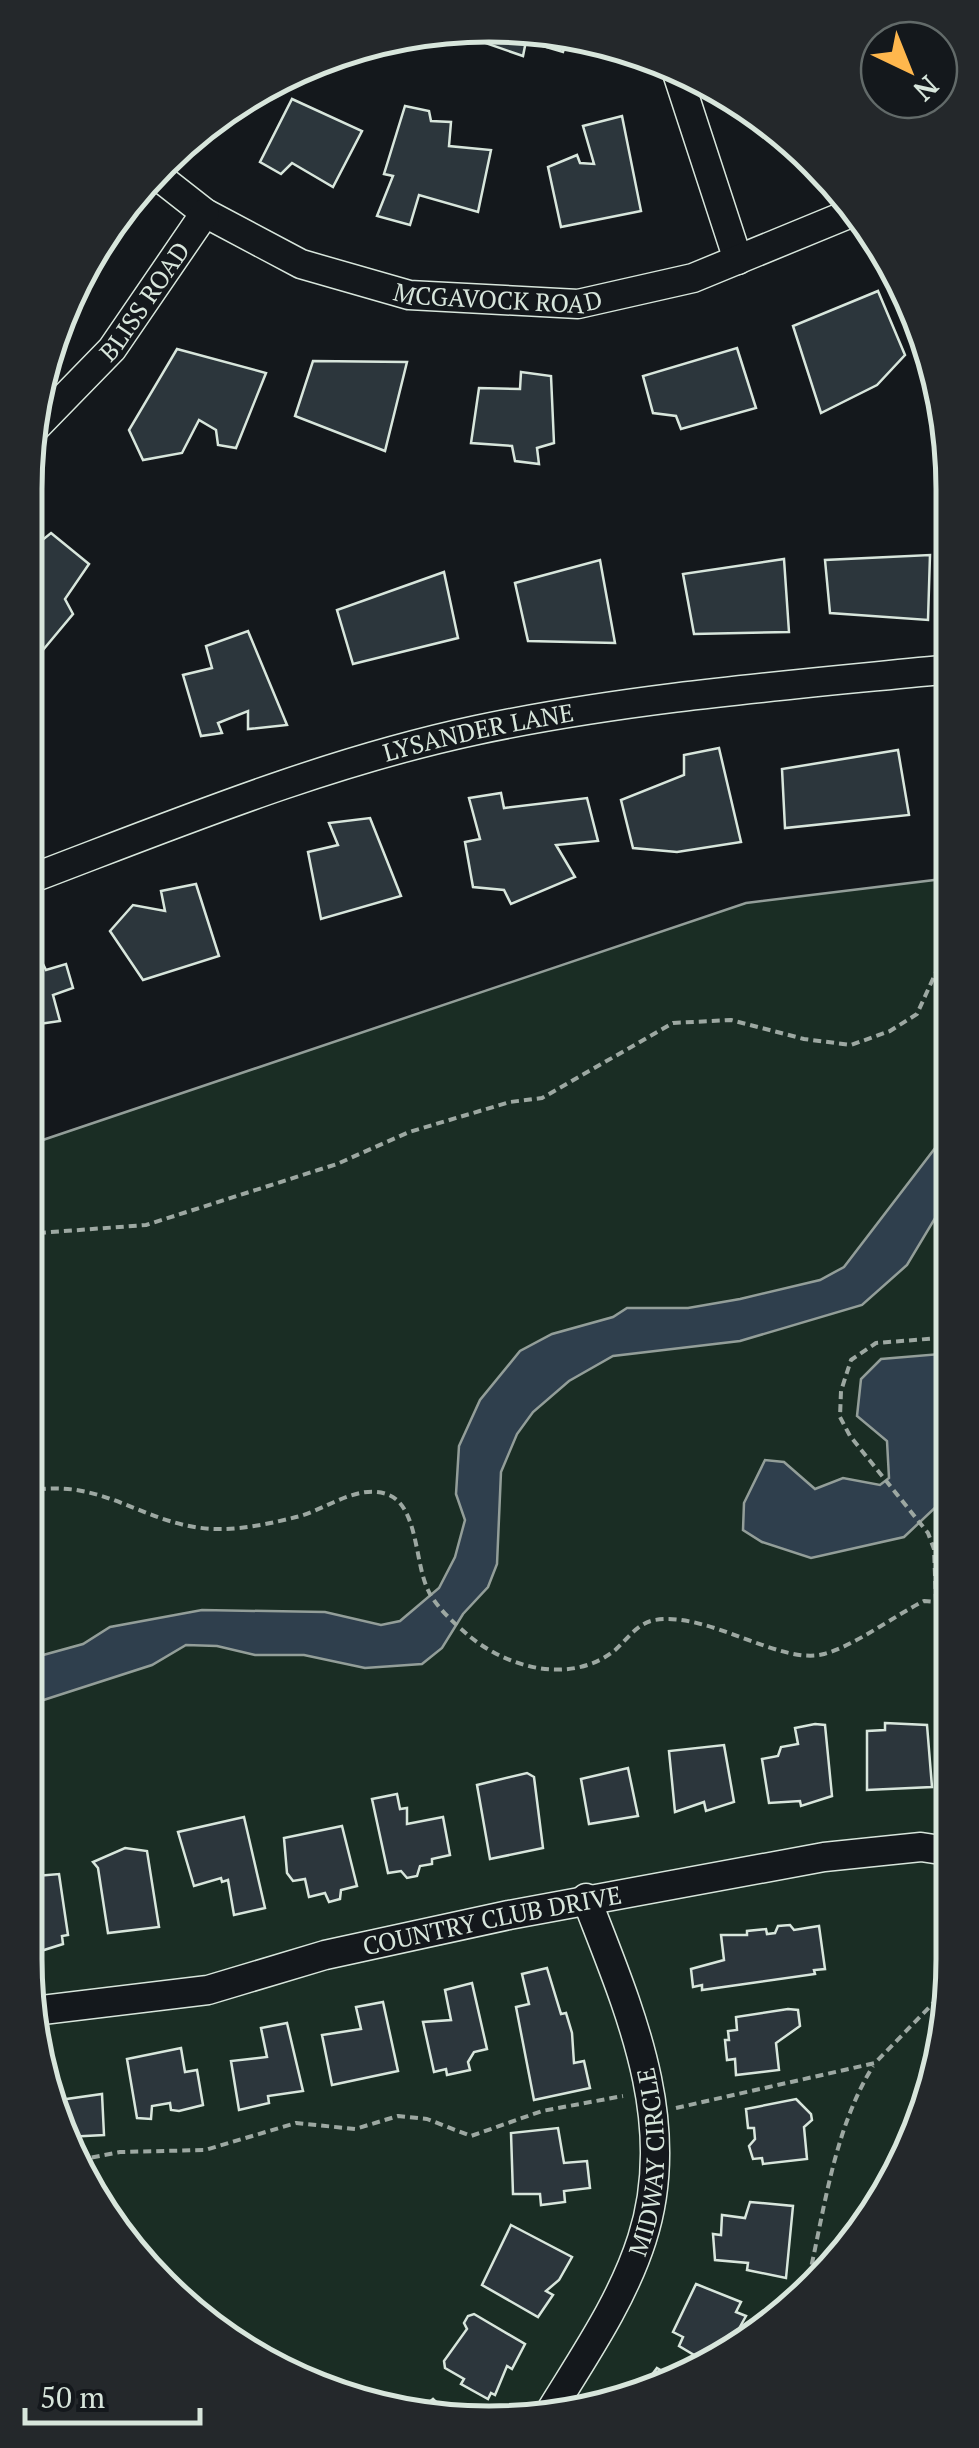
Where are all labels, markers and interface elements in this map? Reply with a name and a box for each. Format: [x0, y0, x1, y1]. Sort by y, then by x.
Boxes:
north arrow [859, 20, 959, 120]
text: N [906, 68, 947, 109]
street label: BLISS ROAD [92, 235, 197, 368]
street label: MCGAVOCK ROAD [390, 274, 605, 320]
street label: LYSANDER LANE [379, 695, 576, 769]
street label: COUNTRY CLUB DRIVE [359, 1878, 624, 1962]
street label: MIDWAY CIRCLE [620, 2065, 671, 2260]
scale bar [25, 2363, 200, 2425]
text: 50 m [40, 2377, 105, 2417]

